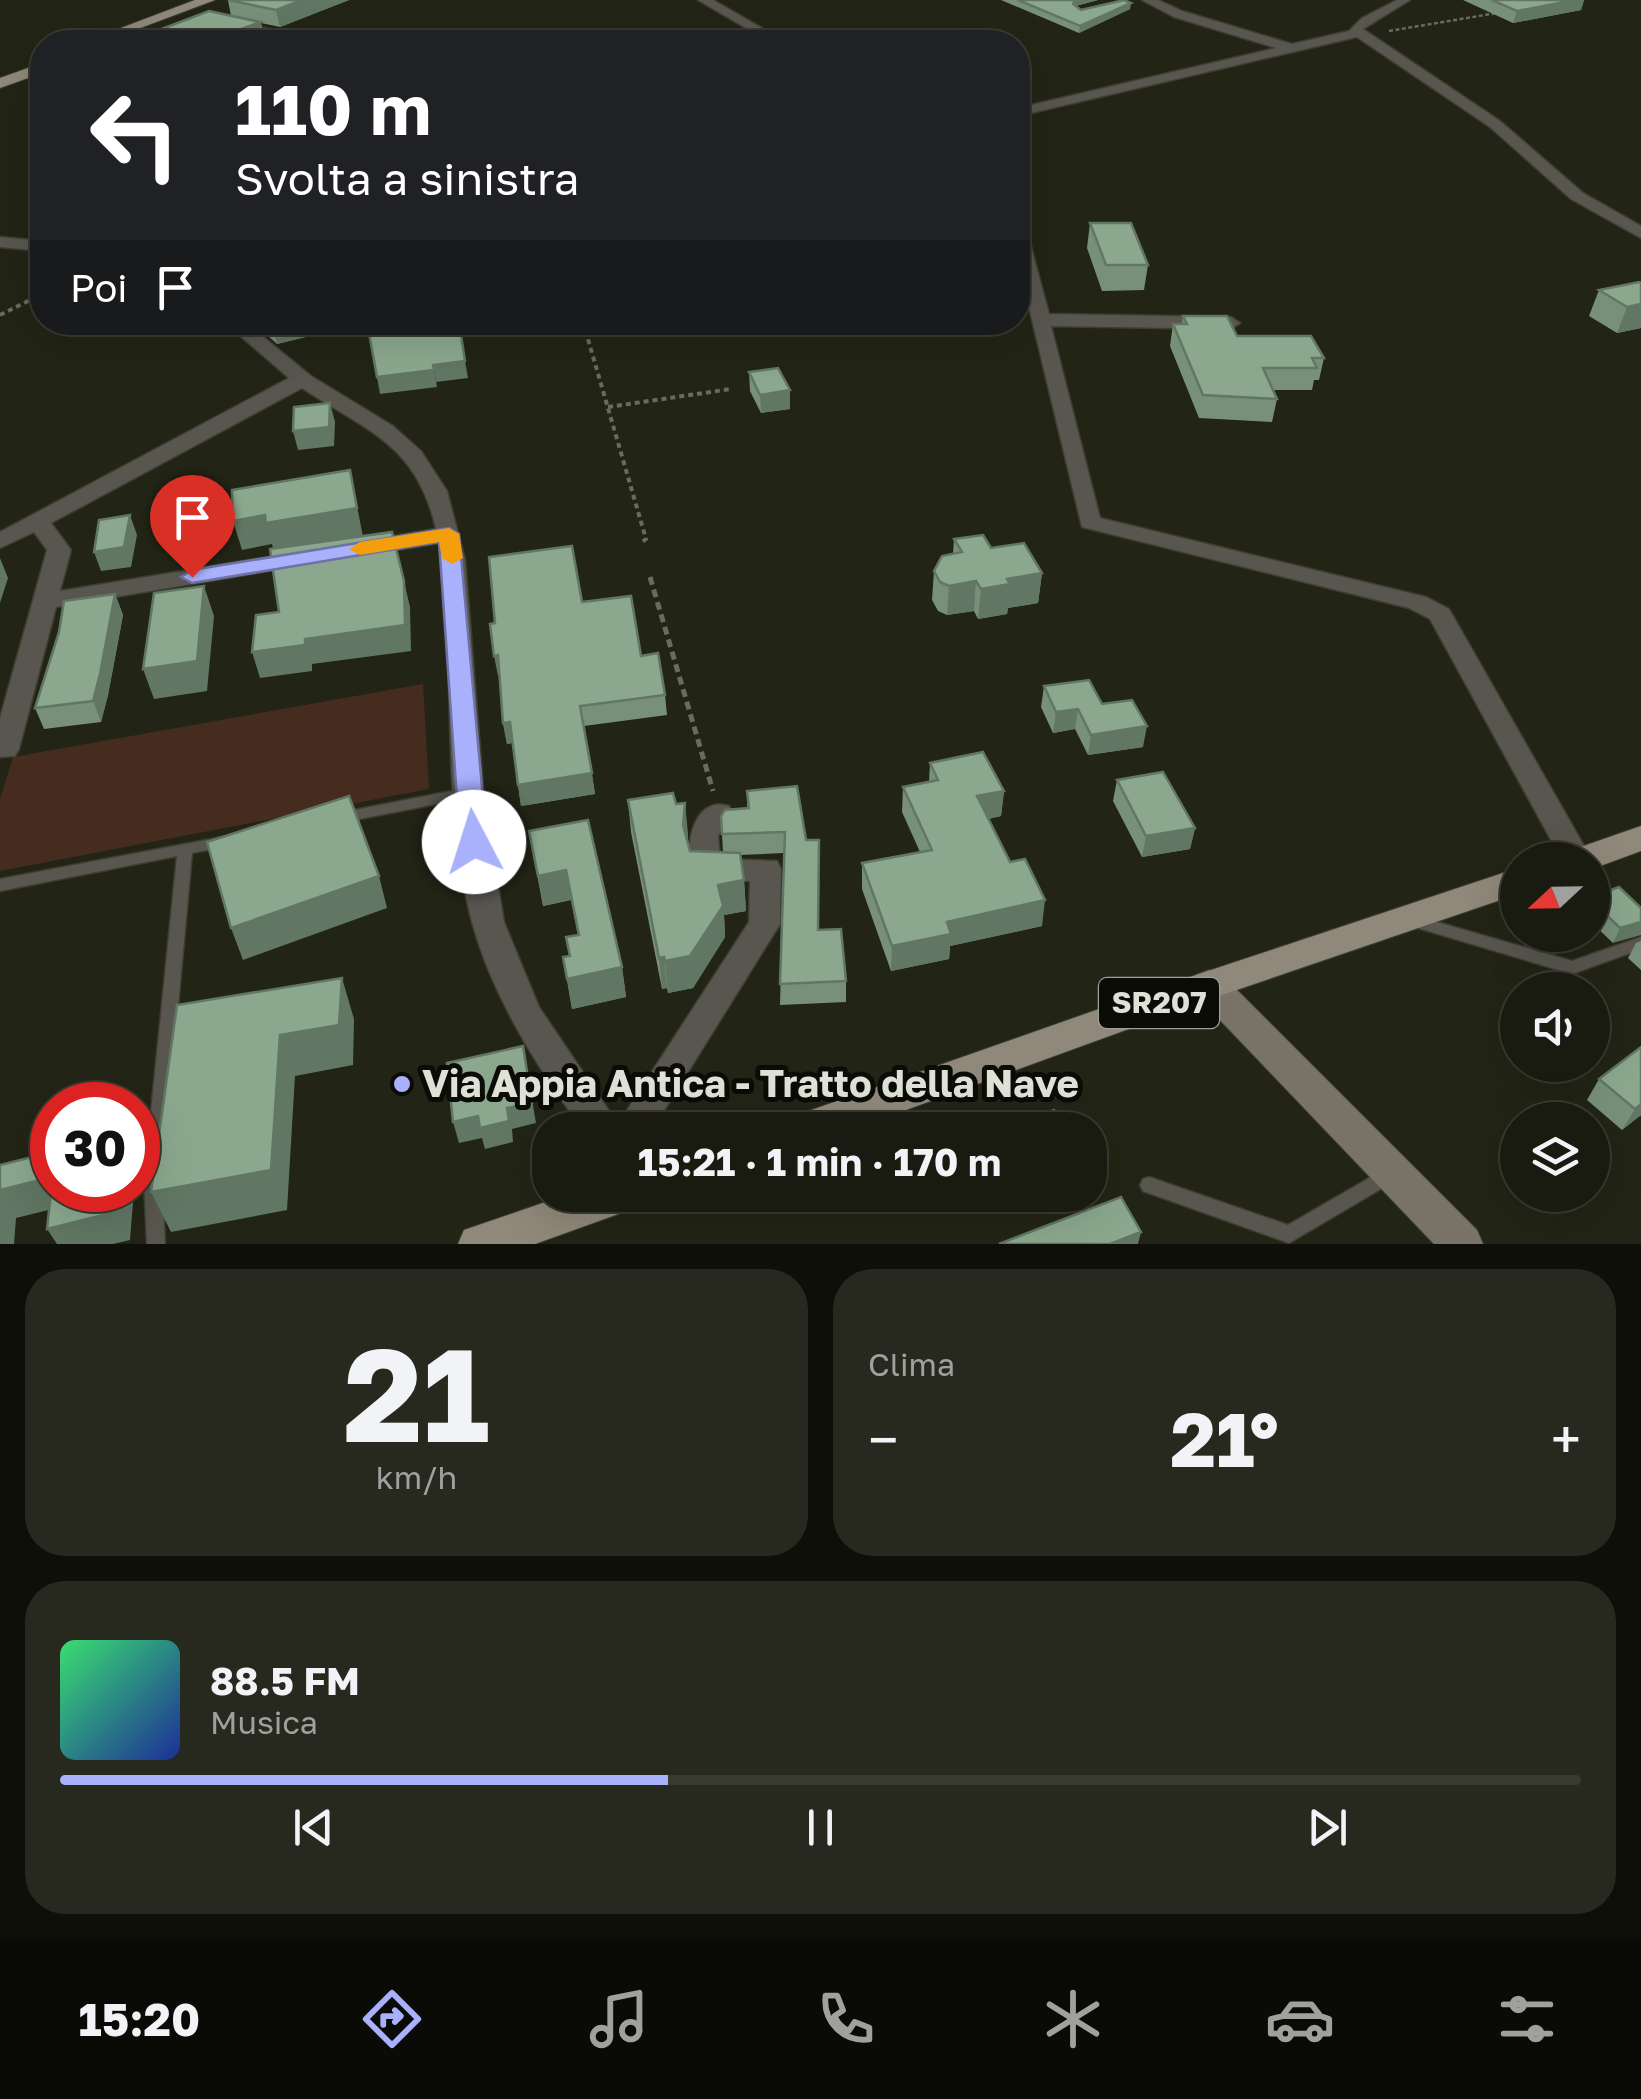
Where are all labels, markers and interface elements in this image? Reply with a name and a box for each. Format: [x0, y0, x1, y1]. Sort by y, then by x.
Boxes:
text: 110 m [235, 66, 431, 150]
icon: left [70, 70, 200, 200]
text: Svolta a sinistra [235, 151, 580, 205]
icon: arrive [148, 260, 203, 315]
text: Poi [70, 265, 128, 310]
pin [150, 475, 235, 578]
icon: arrive [165, 490, 220, 545]
position arrow [422, 790, 526, 894]
north arrow [1500, 842, 1610, 952]
map controls [1500, 842, 1610, 1212]
button: sound [1500, 972, 1610, 1082]
road number: SR207 [1099, 978, 1219, 1028]
place label: Via Appia Antica - Tratto della Nave [422, 1060, 1079, 1105]
marker: Via Appia Antica - Tratto della Nave [391, 1073, 413, 1095]
speed limit sign: 30 [30, 1082, 160, 1212]
button: layers [1500, 1102, 1610, 1212]
text: 15:21 · 1 min · 170 m [638, 1139, 1001, 1184]
text: 21 [343, 1315, 490, 1471]
text: Clima [868, 1345, 955, 1383]
text: 21° [1170, 1393, 1279, 1484]
text: − [868, 1406, 898, 1472]
text: + [1551, 1406, 1581, 1472]
text: km/h [376, 1458, 457, 1496]
text: 88.5 FM [210, 1658, 360, 1703]
text: Musica [210, 1703, 318, 1741]
icon: previous [286, 1800, 341, 1855]
icon: pause [793, 1800, 848, 1855]
icon: next [1300, 1800, 1355, 1855]
icon: directions [357, 1984, 427, 2054]
icon: music [584, 1984, 654, 2054]
icon: phone [811, 1984, 881, 2054]
icon: climate [1038, 1984, 1108, 2054]
icon: car [1265, 1984, 1335, 2054]
icon: filters [1492, 1984, 1562, 2054]
text: 15:20 [79, 1992, 200, 2046]

